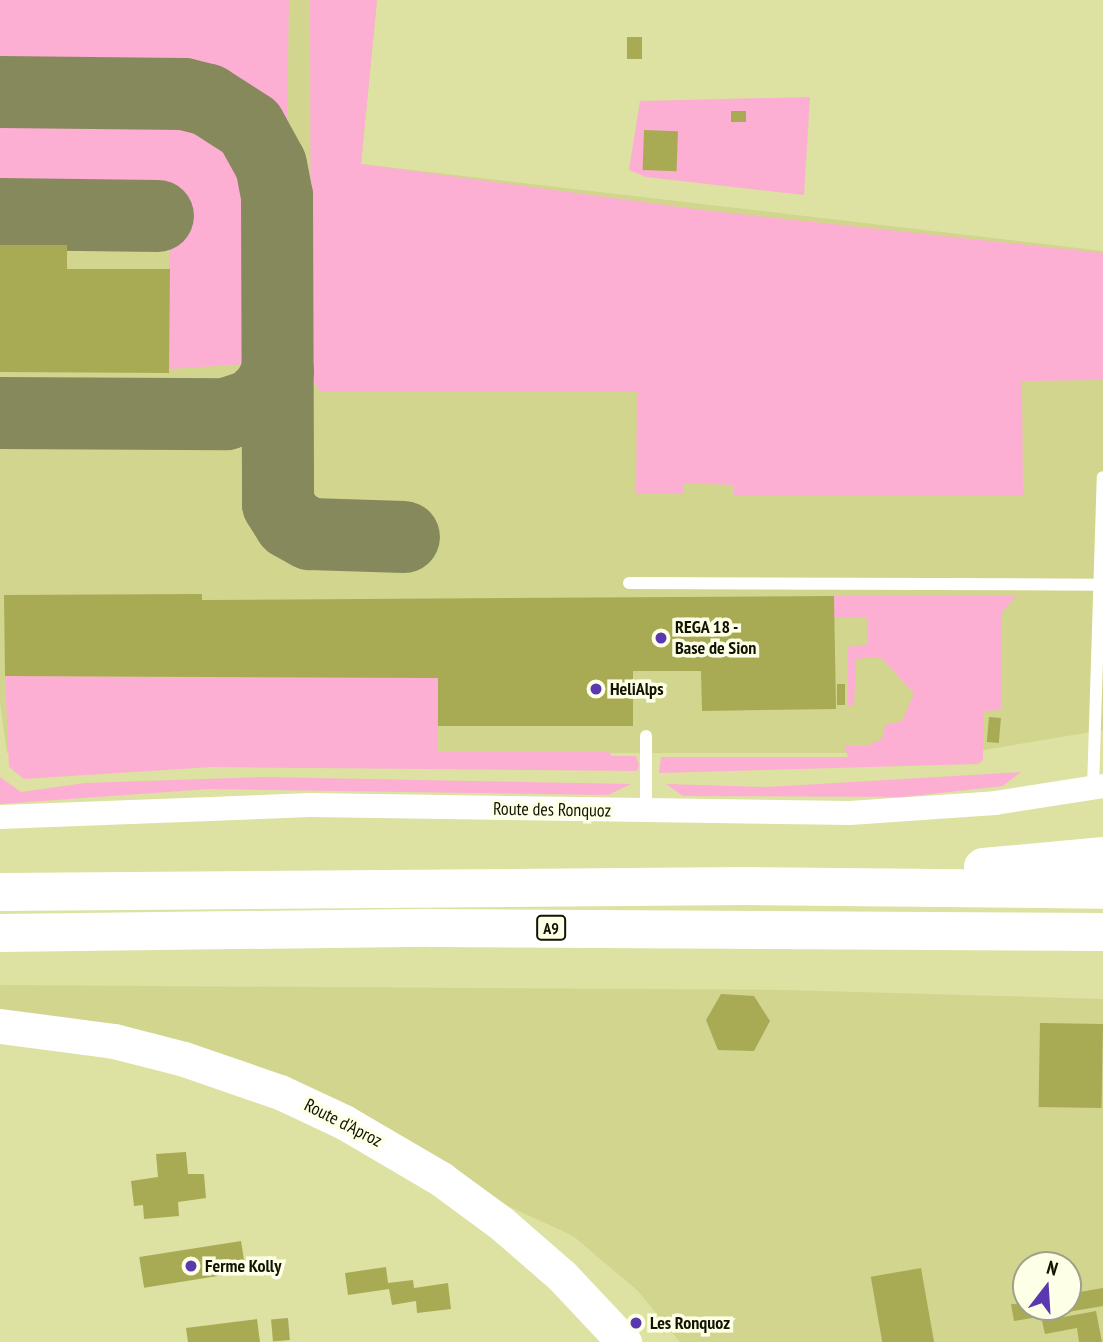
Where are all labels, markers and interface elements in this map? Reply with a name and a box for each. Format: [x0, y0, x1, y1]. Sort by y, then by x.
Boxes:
place label: REGA 18 - Base de Sion [675, 617, 756, 660]
marker: REGA 18 - Base de Sion [653, 630, 669, 646]
place label: HeliAlps [610, 678, 663, 700]
marker: HeliAlps [588, 681, 604, 697]
street label: Route des Ronquoz [493, 798, 611, 822]
road number: A9 [535, 916, 567, 940]
street label: Route d'Aproz [301, 1094, 385, 1152]
north arrow [1012, 1251, 1082, 1321]
place label: Ferme Kolly [205, 1255, 281, 1277]
text: N [1044, 1255, 1061, 1281]
marker: Ferme Kolly [183, 1258, 199, 1274]
place label: Les Ronquoz [650, 1312, 730, 1334]
marker: Les Ronquoz [628, 1315, 644, 1331]

